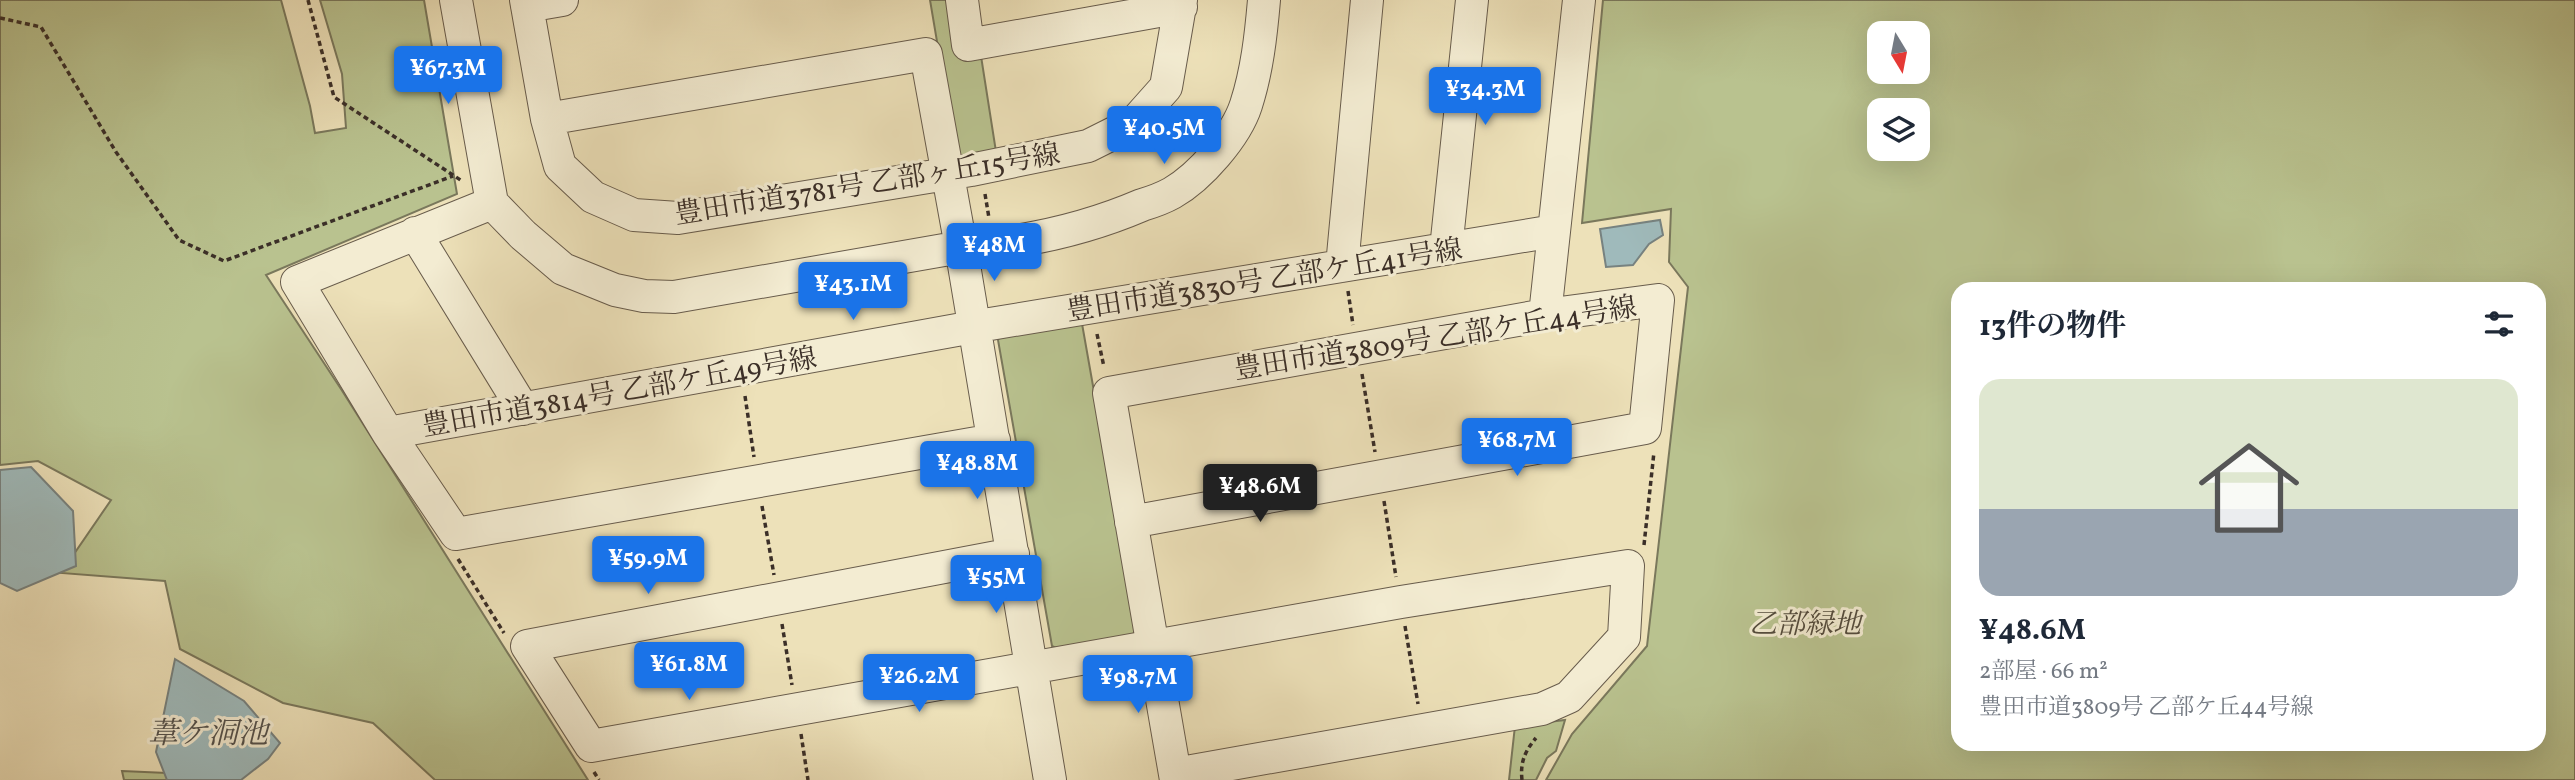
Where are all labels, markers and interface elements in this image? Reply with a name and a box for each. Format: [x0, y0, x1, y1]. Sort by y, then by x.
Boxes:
north arrow [1867, 21, 1930, 84]
map controls [1867, 21, 1930, 161]
pin: ¥67.3M [391, 46, 505, 106]
text: ¥67.3M [410, 53, 486, 85]
pin: ¥34.3M [1428, 68, 1542, 127]
text: ¥34.3M [1445, 74, 1525, 106]
button: layers [1867, 98, 1930, 161]
pin: ¥40.5M [1107, 106, 1221, 166]
text: ¥40.5M [1123, 113, 1205, 145]
street label: 豊田市道3781号 乙部ヶ丘15号線 [672, 136, 1063, 235]
pin: ¥48M [953, 224, 1035, 283]
text: ¥48M [962, 230, 1026, 262]
street label: 豊田市道3830号 乙部ケ丘41号線 [1064, 231, 1465, 332]
pin: ¥43.1M [796, 262, 910, 322]
text: ¥43.1M [814, 269, 892, 301]
street label: 豊田市道3809号 乙部ケ丘44号線 [1231, 288, 1640, 391]
icon: filters [2480, 305, 2518, 343]
text: 13件の物件 [1979, 306, 2126, 348]
street label: 豊田市道3814号 乙部ケ丘49号線 [419, 340, 820, 447]
pin: ¥68.7M [1460, 419, 1574, 478]
text: ¥68.7M [1478, 425, 1556, 457]
icon: home [2186, 425, 2312, 551]
pin: ¥48.8M [920, 442, 1034, 501]
text: ¥48.8M [936, 448, 1018, 480]
pin: ¥48.6M [1203, 464, 1317, 524]
text: ¥48.6M [1219, 471, 1301, 503]
pin: ¥59.9M [591, 536, 705, 596]
text: ¥59.9M [608, 543, 688, 575]
pin: ¥55M [955, 556, 1037, 615]
text: ¥55M [967, 562, 1025, 594]
park label: 乙部緑地 [1749, 606, 1864, 645]
text: ¥48.6M [1979, 610, 2086, 652]
pin: ¥61.8M [632, 642, 746, 702]
text: ¥61.8M [650, 649, 728, 681]
pin: ¥26.2M [862, 654, 976, 714]
pin: ¥98.7M [1081, 656, 1195, 715]
text: 2部屋 · 66 m² [1979, 656, 2108, 688]
text: ¥26.2M [879, 661, 959, 693]
text: ¥98.7M [1099, 662, 1177, 694]
text: 豊田市道3809号 乙部ケ丘44号線 [1979, 692, 2314, 724]
water label: 葦ケ洞池 [148, 714, 271, 756]

